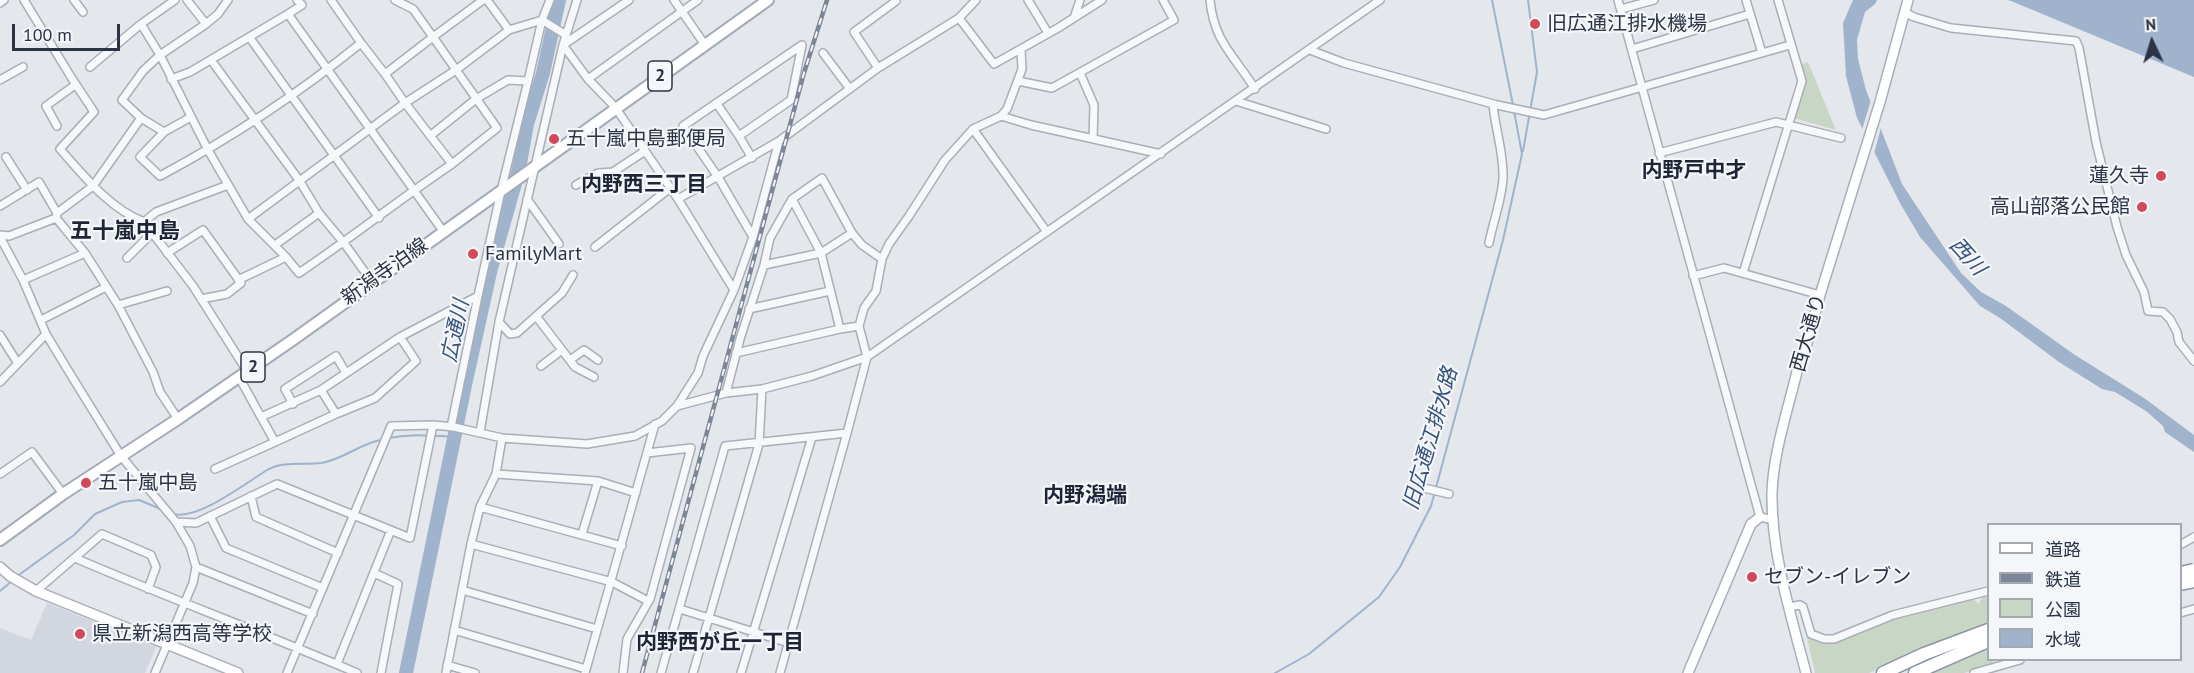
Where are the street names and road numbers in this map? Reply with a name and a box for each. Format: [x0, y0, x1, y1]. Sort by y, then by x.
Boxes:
road number: 2 [648, 61, 672, 91]
street label: 新潟寺泊線 [337, 233, 433, 311]
street label: 西大通り [1786, 291, 1832, 375]
road number: 2 [241, 352, 265, 382]

